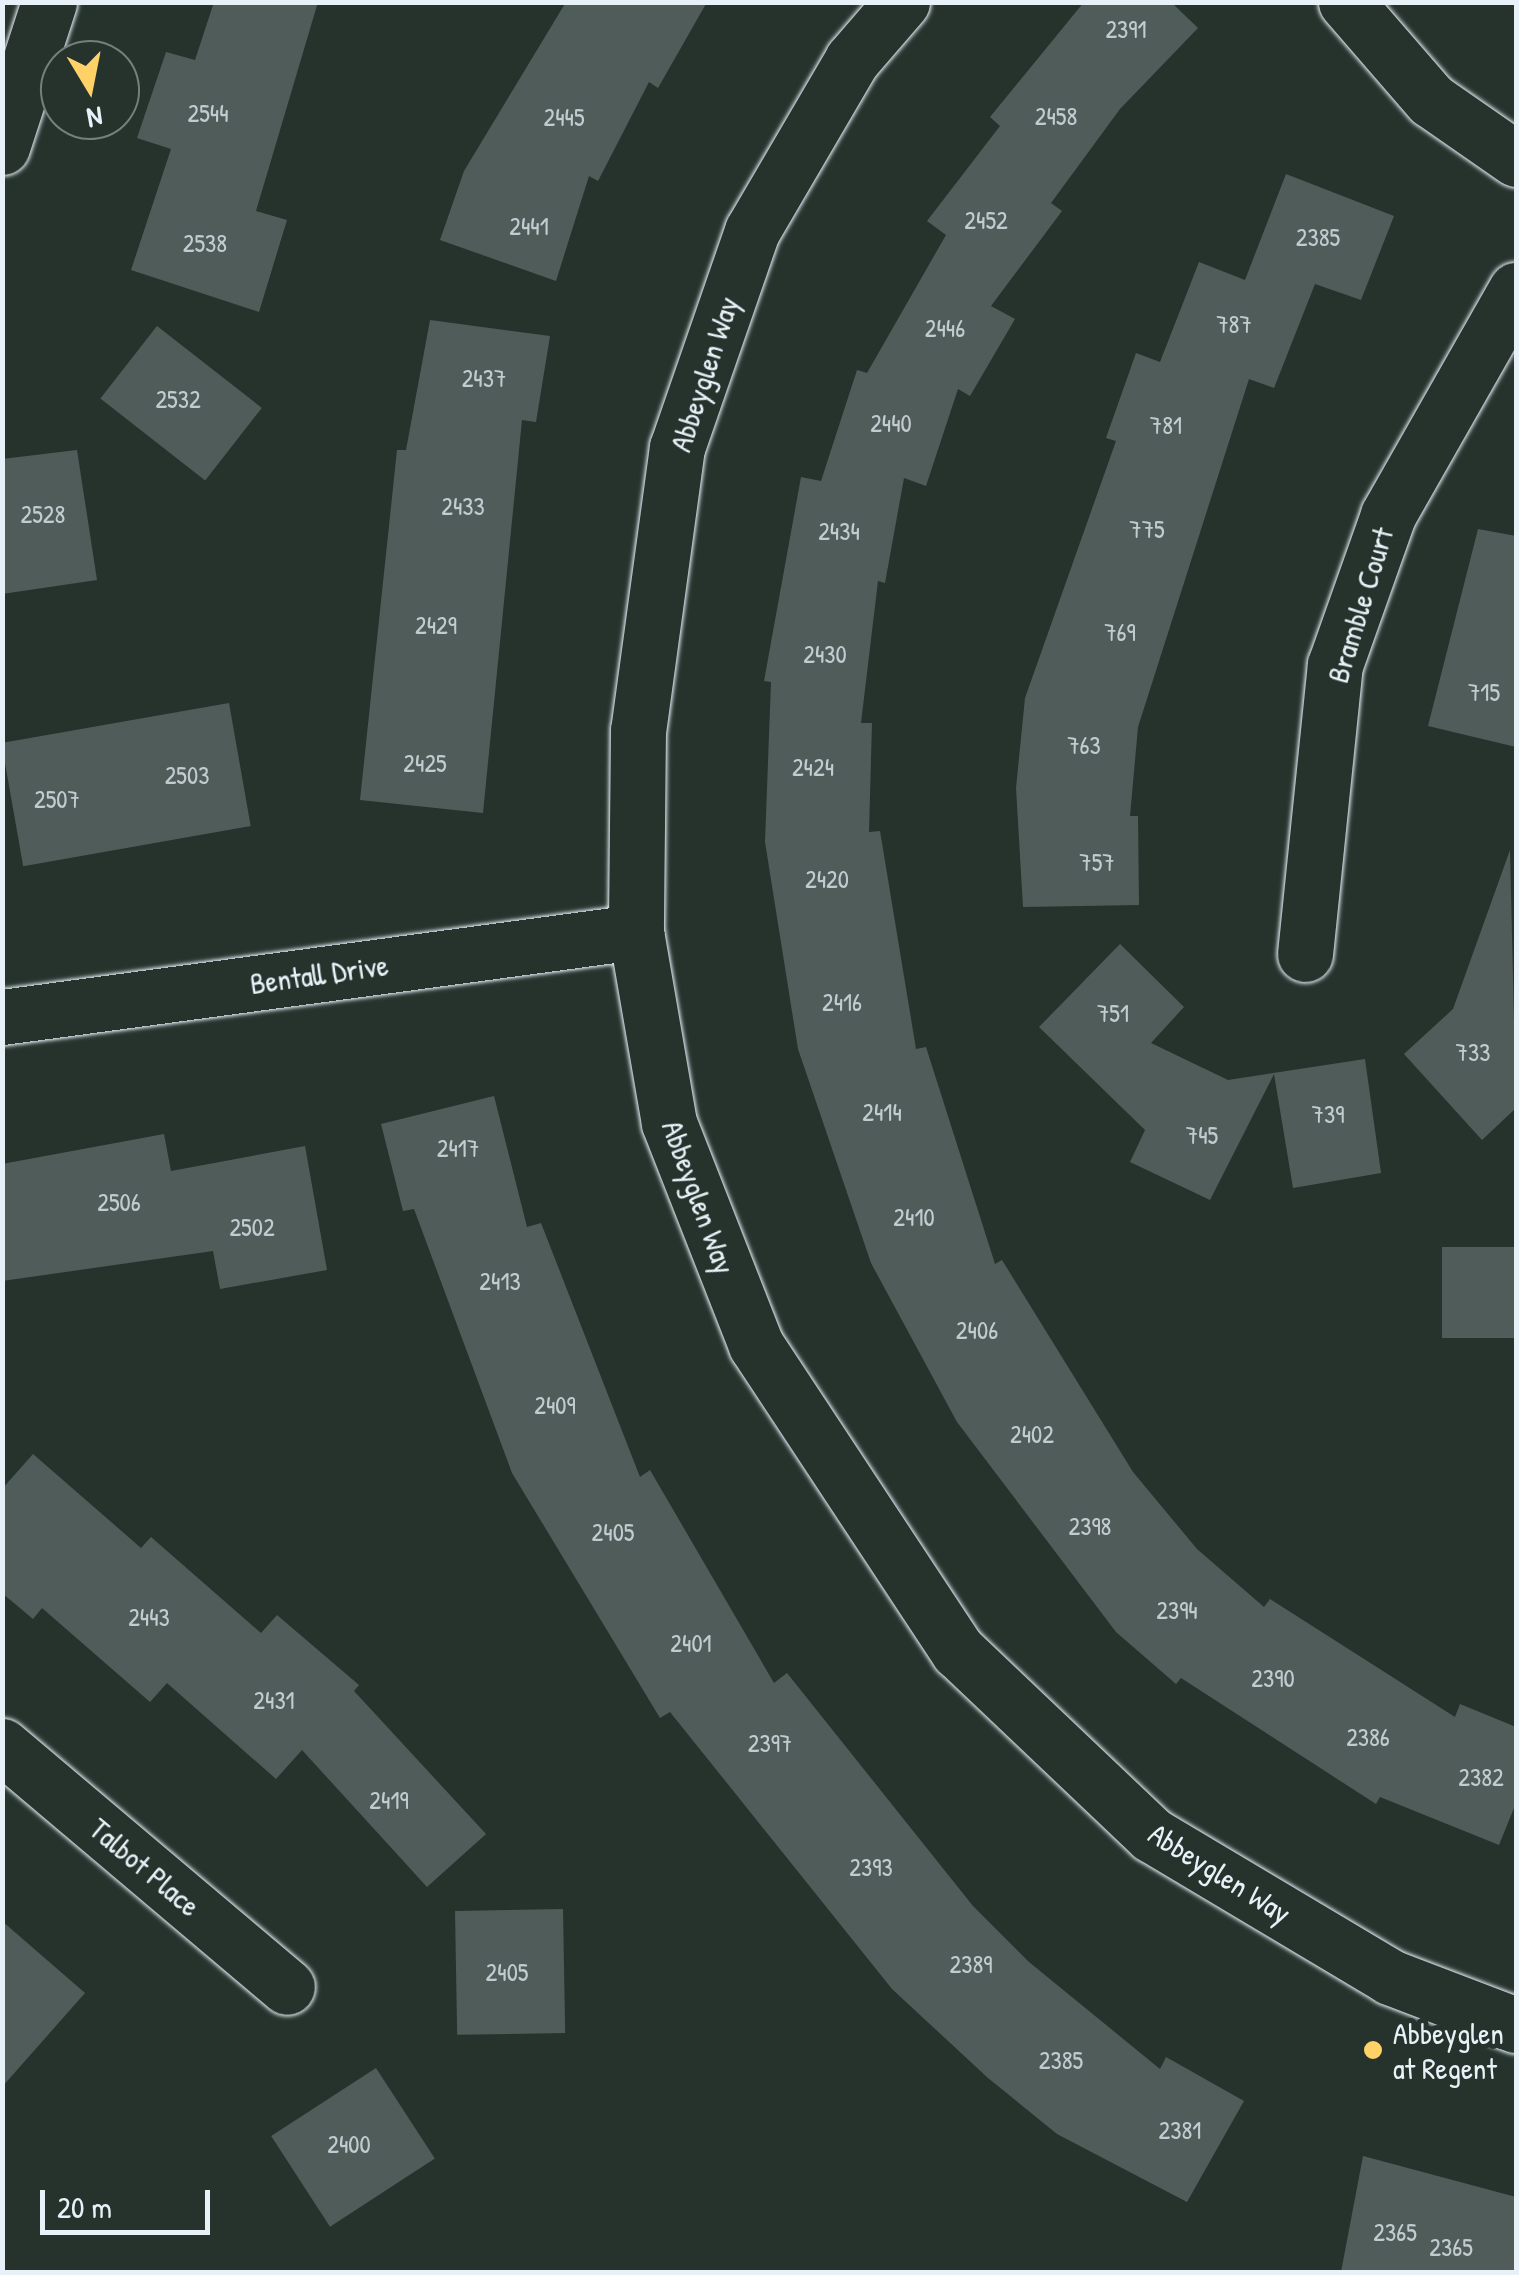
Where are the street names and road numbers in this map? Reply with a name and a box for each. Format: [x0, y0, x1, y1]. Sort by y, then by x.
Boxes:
street label: Abbeyglen Way [662, 292, 746, 456]
street label: Bramble Court [1319, 523, 1401, 687]
street label: Bentall Drive [248, 946, 390, 1002]
street label: Abbeyglen Way [655, 1115, 743, 1279]
street label: Talbot Place [82, 1810, 208, 1924]
street label: Abbeyglen Way [1142, 1815, 1298, 1931]

